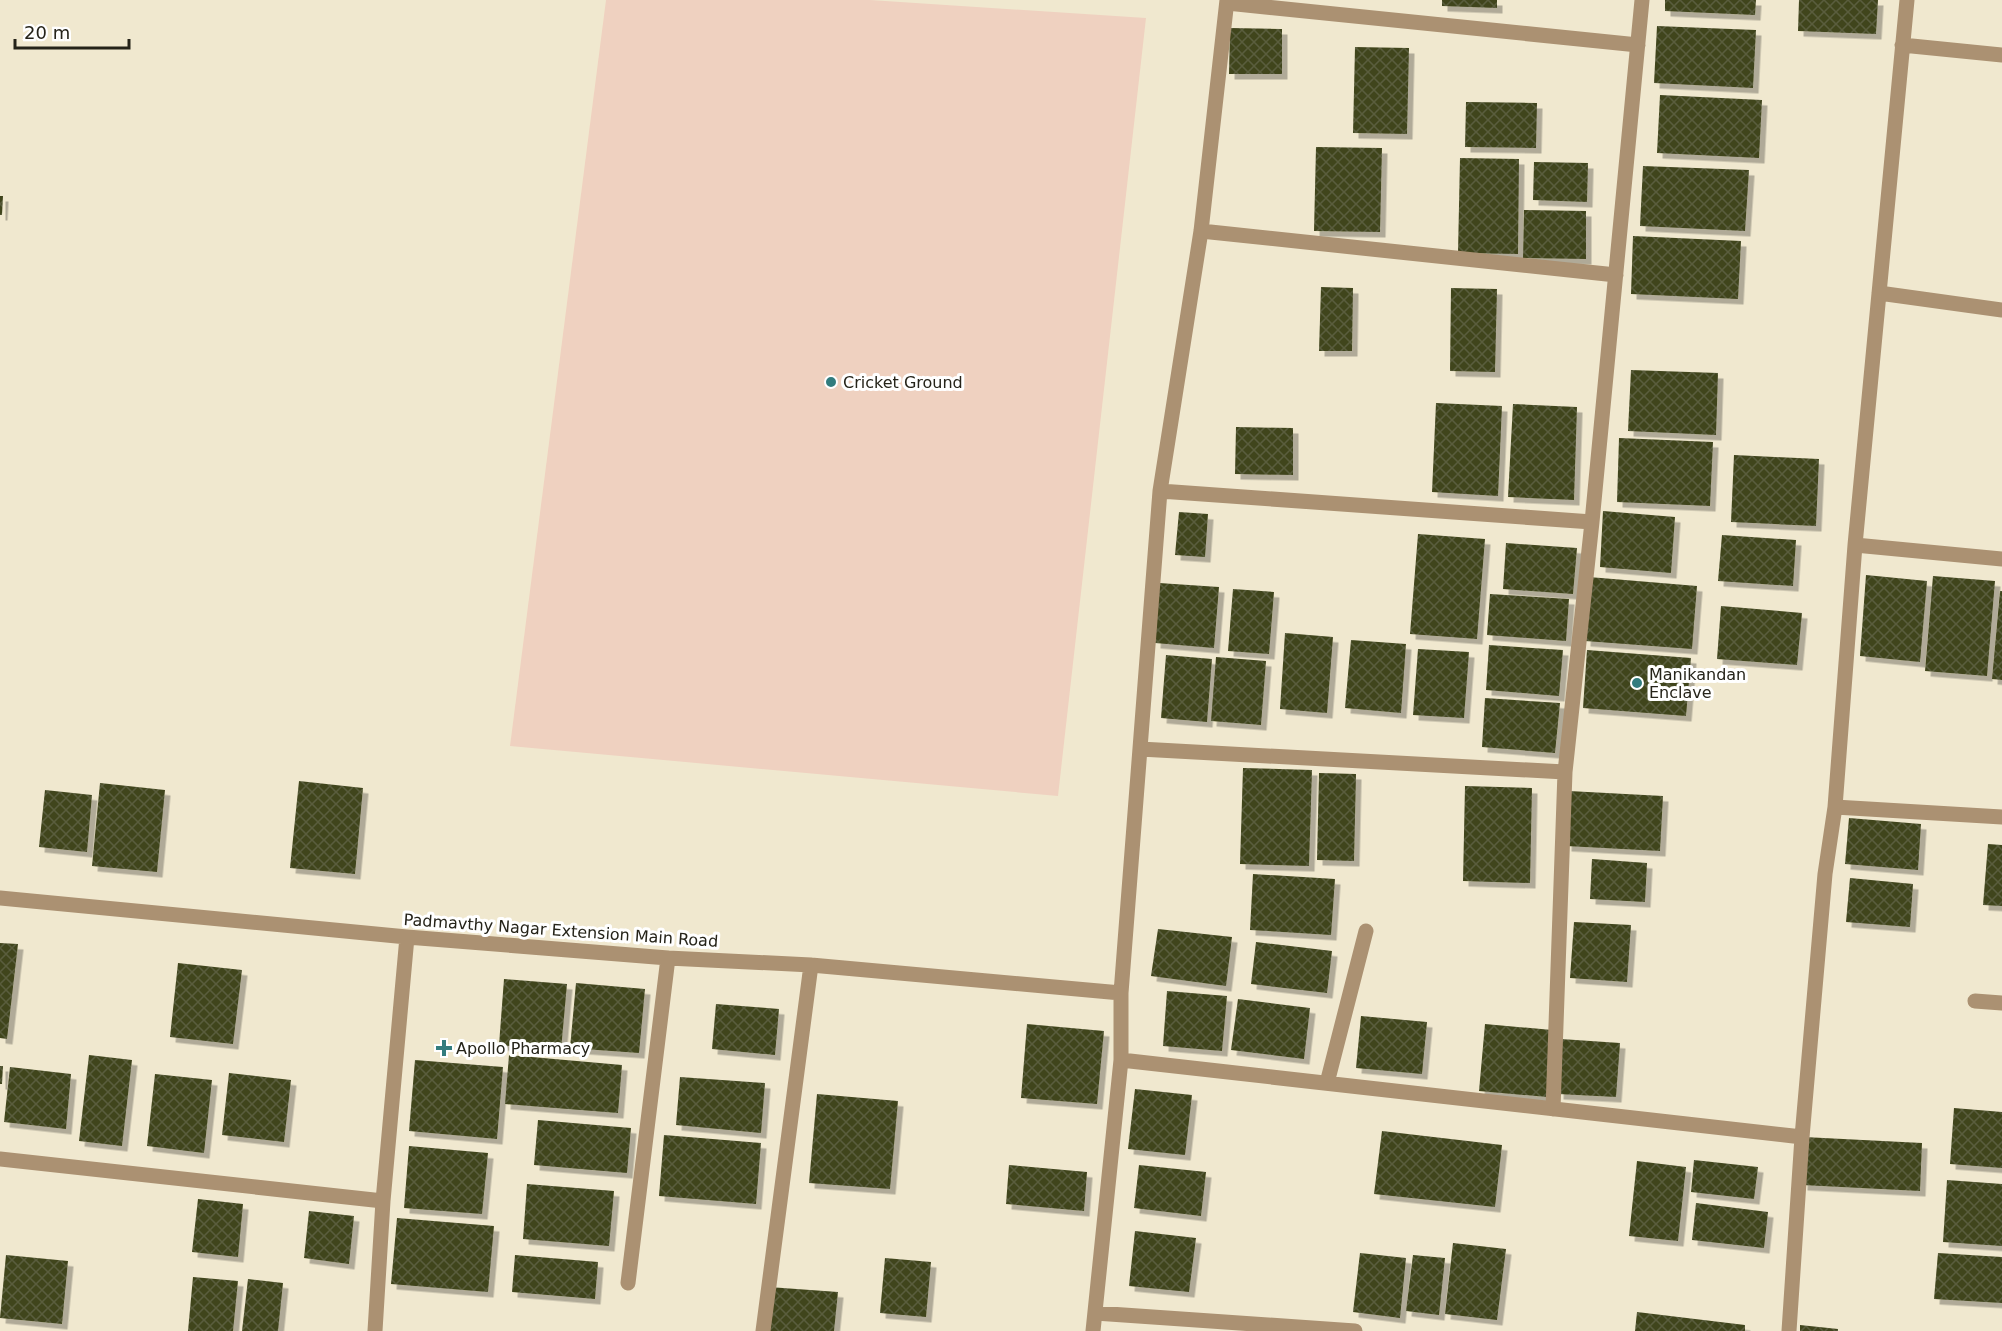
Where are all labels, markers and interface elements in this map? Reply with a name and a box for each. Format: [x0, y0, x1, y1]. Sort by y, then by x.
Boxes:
scale bar [15, 12, 129, 50]
text: 20 m [24, 22, 70, 43]
place label: Cricket Ground [843, 373, 963, 392]
marker: Cricket Ground [824, 375, 838, 389]
place label: Manikandan Enclave [1649, 665, 1746, 702]
marker: Manikandan Enclave [1630, 676, 1644, 690]
street label: Padmavthy Nagar Extension Main Road [403, 910, 719, 951]
place label: Apollo Pharmacy [456, 1039, 590, 1058]
marker: Apollo Pharmacy [437, 1041, 451, 1055]

